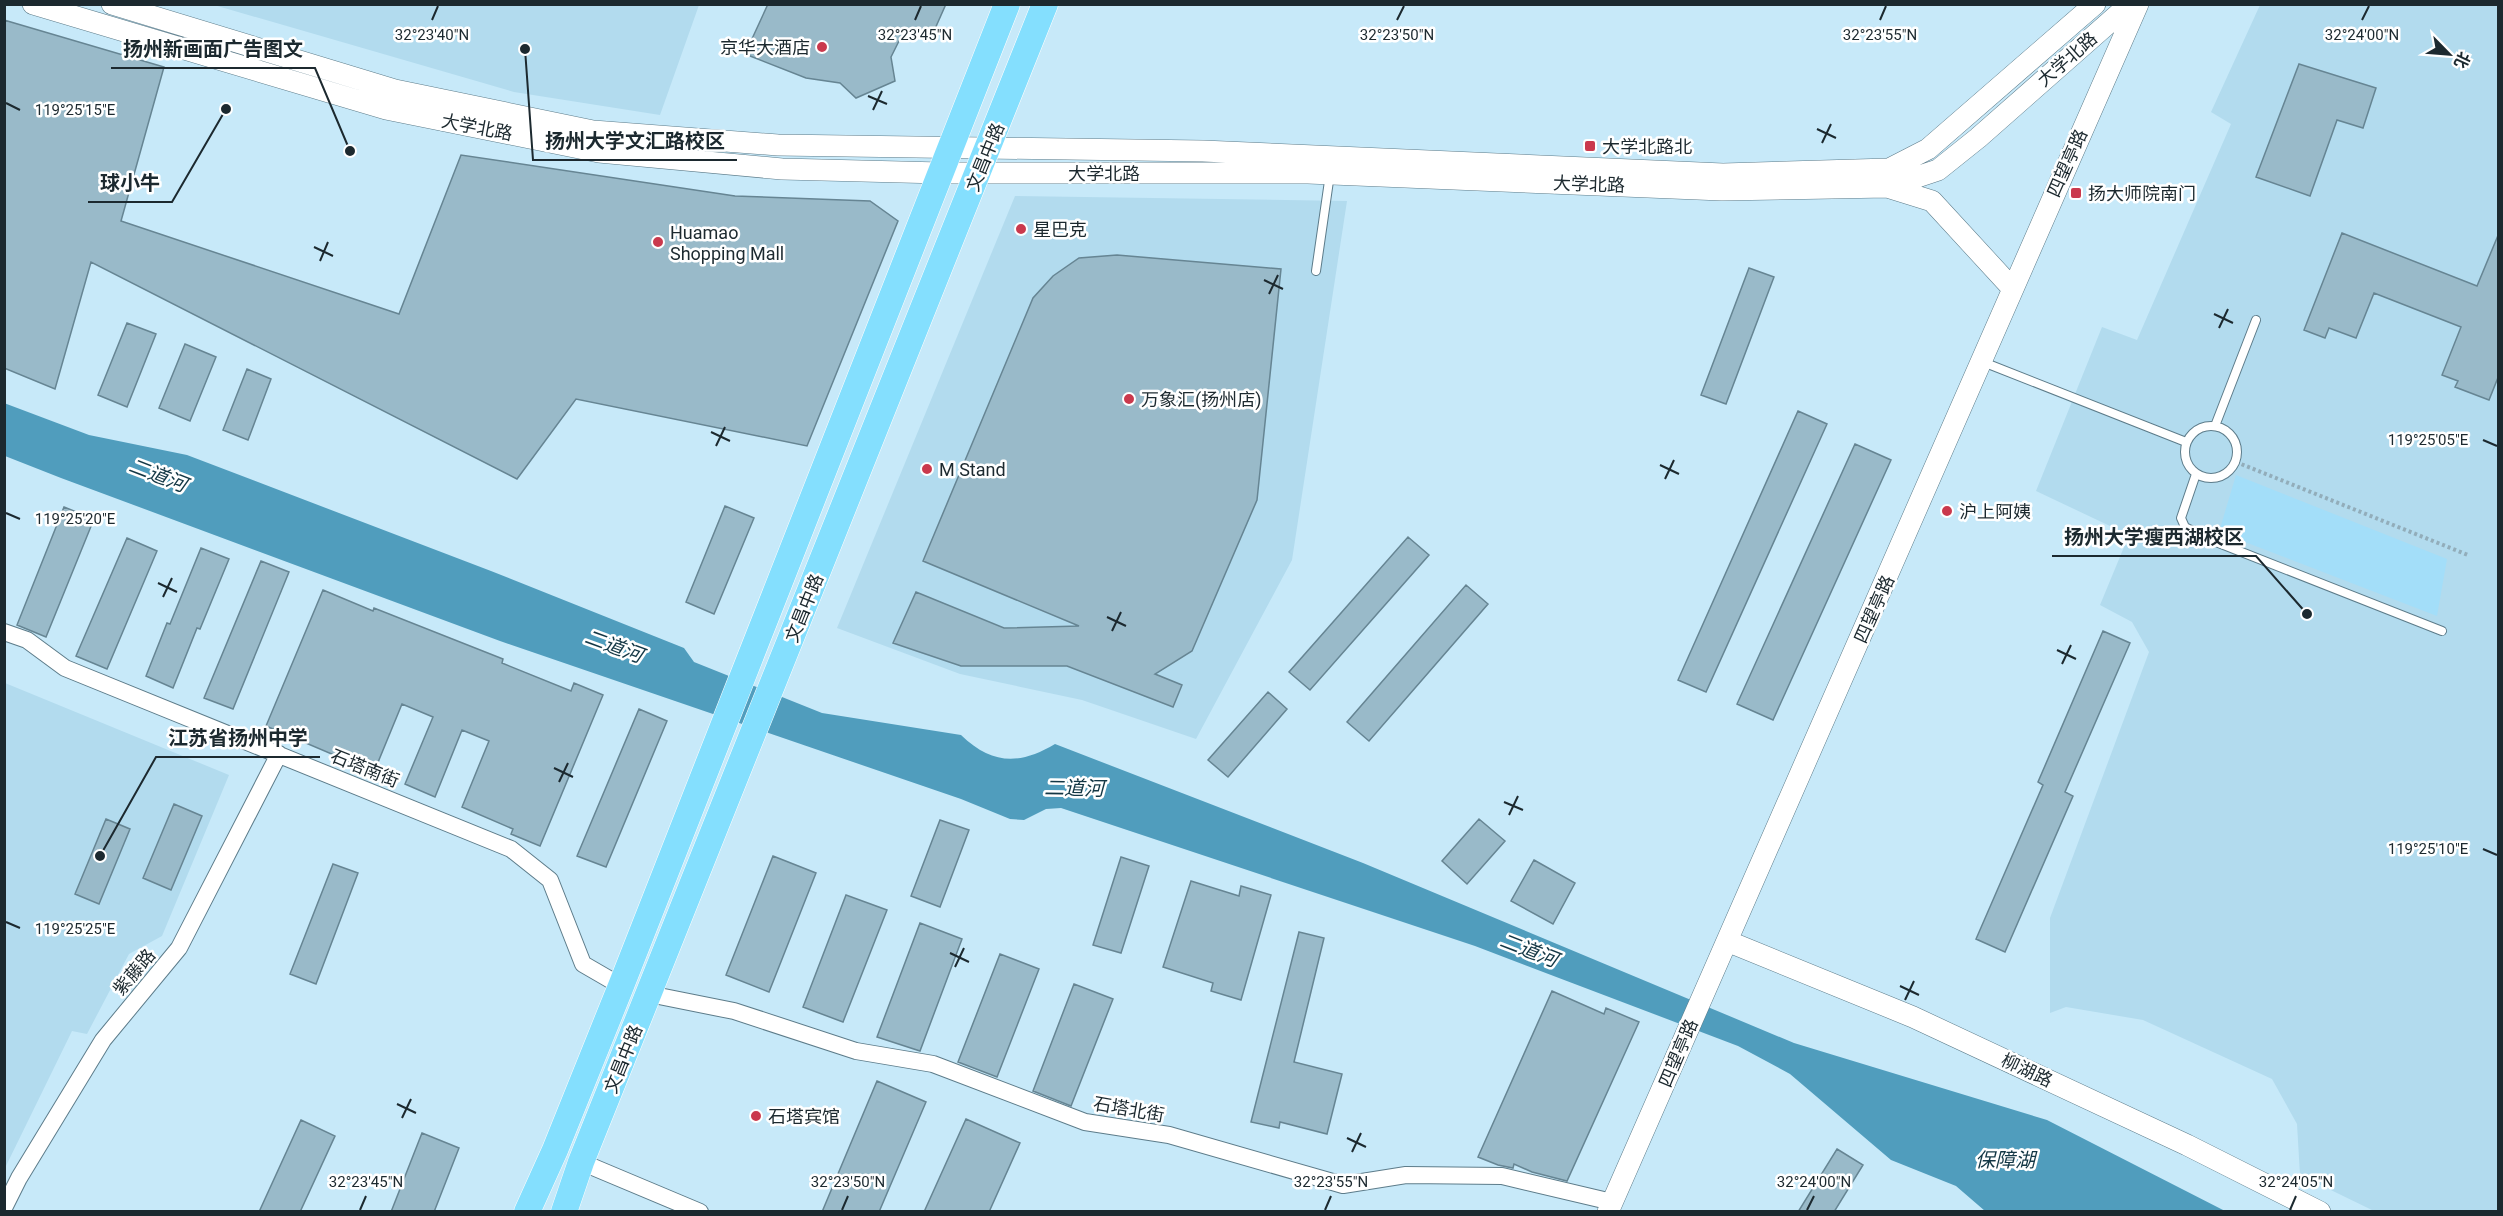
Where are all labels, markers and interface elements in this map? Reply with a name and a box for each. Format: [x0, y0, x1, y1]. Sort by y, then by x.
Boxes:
north arrow [2419, 24, 2479, 84]
text: 32°23'40"N [395, 26, 469, 44]
text: 32°23'45"N [878, 26, 952, 44]
text: 32°23'50"N [1360, 26, 1434, 44]
text: 32°23'55"N [1843, 26, 1917, 44]
text: 32°24'00"N [2325, 26, 2399, 44]
street label: 大学北路 [2033, 27, 2101, 91]
callout: 扬州新画面广告图文 [111, 30, 315, 68]
text: 扬州新画面广告图文 [123, 37, 303, 61]
place label: 京华大酒店 [720, 37, 810, 58]
marker: 京华大酒店 [815, 40, 829, 54]
text: 北 [2450, 49, 2474, 71]
text: 119°25'15"E [35, 101, 116, 119]
street label: 大学北路 [440, 110, 514, 144]
street label: 文昌中路 [962, 120, 1008, 194]
callout: 扬州大学文汇路校区 [533, 122, 737, 160]
street label: 四望亭路 [2043, 126, 2091, 200]
text: 扬州大学文汇路校区 [545, 129, 725, 153]
place label: 大学北路北 [1602, 136, 1692, 157]
marker: 大学北路北 [1583, 139, 1597, 153]
street label: 大学北路 [1068, 163, 1140, 184]
callout: 球小牛 [88, 164, 172, 202]
text: 球小牛 [100, 171, 160, 195]
street label: 大学北路 [1553, 172, 1625, 196]
place label: 扬大师院南门 [2088, 183, 2196, 204]
marker: 扬大师院南门 [2069, 186, 2083, 200]
place label: 星巴克 [1033, 219, 1087, 240]
place label: Huamao Shopping Mall [670, 222, 784, 264]
marker: 星巴克 [1014, 222, 1028, 236]
marker: Huamao Shopping Mall [651, 235, 665, 249]
place label: 万象汇(扬州店) [1141, 389, 1261, 411]
marker: 万象汇(扬州店) [1122, 392, 1136, 406]
text: 119°25'05"E [2388, 431, 2469, 449]
water label: 二道河 [126, 453, 194, 498]
place label: M Stand [939, 459, 1006, 480]
marker: M Stand [920, 462, 934, 476]
place label: 沪上阿姨 [1959, 501, 2031, 522]
marker: 沪上阿姨 [1940, 504, 1954, 518]
text: 119°25'20"E [35, 510, 116, 528]
callout: 扬州大学瘦西湖校区 [2052, 518, 2256, 556]
text: 扬州大学瘦西湖校区 [2064, 525, 2244, 549]
street label: 文昌中路 [781, 571, 827, 645]
street label: 四望亭路 [1850, 572, 1898, 646]
water label: 二道河 [582, 624, 650, 669]
callout: 江苏省扬州中学 [156, 719, 320, 757]
text: 江苏省扬州中学 [168, 726, 308, 750]
street label: 石塔南街 [328, 745, 402, 791]
water label: 二道河 [1044, 775, 1108, 801]
text: 119°25'10"E [2388, 840, 2469, 858]
text: 119°25'25"E [35, 920, 116, 938]
water label: 二道河 [1497, 928, 1565, 973]
street label: 紫藤路 [109, 945, 159, 999]
street label: 四望亭路 [1654, 1016, 1702, 1090]
street label: 文昌中路 [600, 1022, 646, 1096]
street label: 柳湖路 [1998, 1049, 2056, 1091]
street label: 石塔北街 [1092, 1092, 1166, 1126]
place label: 石塔宾馆 [768, 1106, 840, 1127]
marker: 石塔宾馆 [749, 1109, 763, 1123]
water label: 保障湖 [1975, 1148, 2038, 1172]
text: 32°23'45"N [329, 1173, 403, 1191]
text: 32°23'50"N [811, 1173, 885, 1191]
text: 32°23'55"N [1294, 1173, 1368, 1191]
text: 32°24'00"N [1777, 1173, 1851, 1191]
text: 32°24'05"N [2259, 1173, 2333, 1191]

